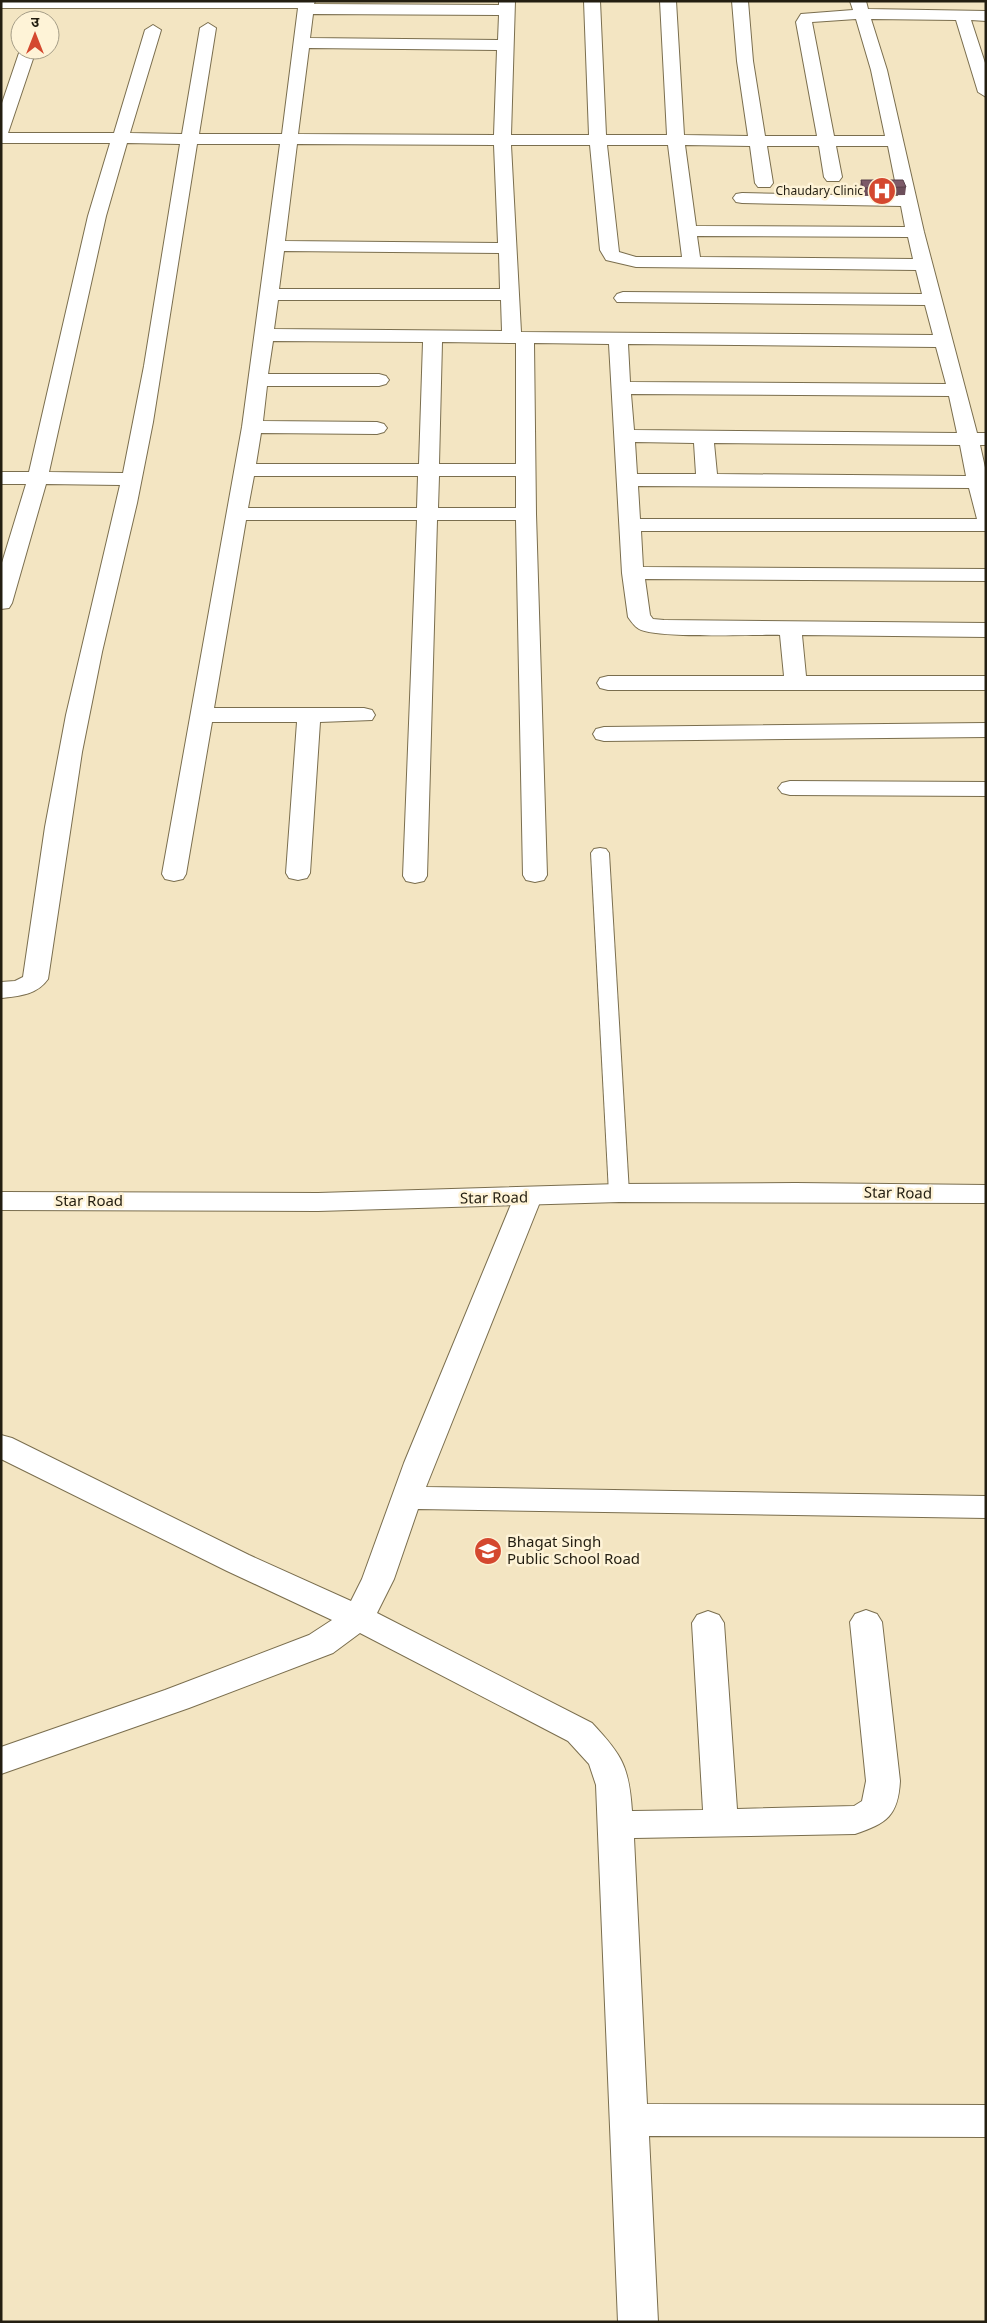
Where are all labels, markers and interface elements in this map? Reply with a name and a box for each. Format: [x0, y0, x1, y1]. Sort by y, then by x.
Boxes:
north arrow [10, 10, 60, 60]
text: उ [31, 12, 40, 31]
hospital icon: Chaudary Clinic [867, 176, 897, 206]
place label: Chaudary Clinic [775, 182, 863, 199]
street label: Star Road [864, 1181, 932, 1203]
street label: Star Road [460, 1186, 528, 1208]
street label: Star Road [55, 1190, 123, 1210]
place label: Bhagat Singh Public School Road [507, 1531, 640, 1568]
school or university icon: Bhagat Singh Public School Road [473, 1536, 503, 1566]

